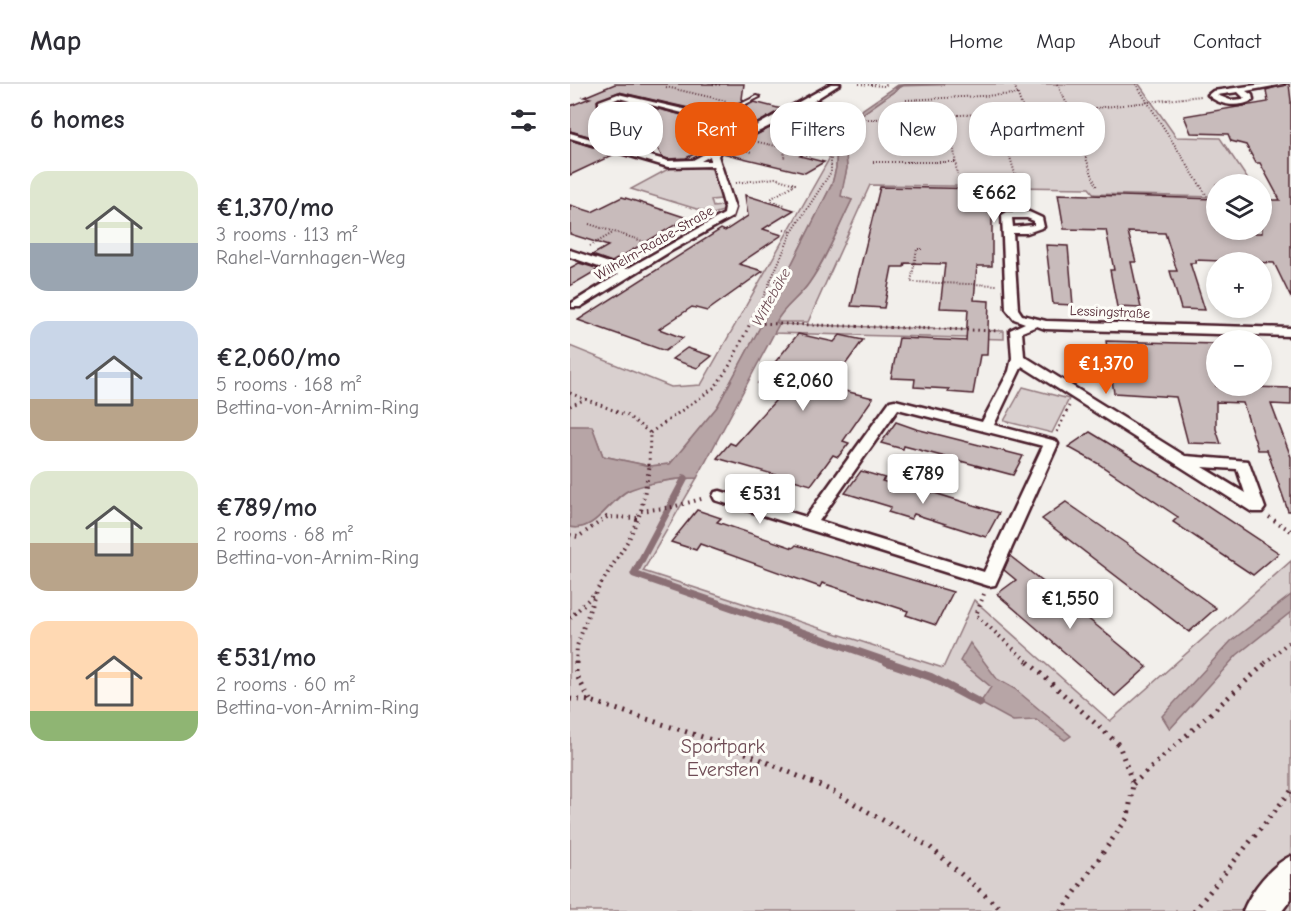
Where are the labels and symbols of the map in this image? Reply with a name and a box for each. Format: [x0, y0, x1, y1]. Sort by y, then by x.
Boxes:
pin: €662 [958, 173, 1030, 224]
street label: Wilhelm-Raabe-Straße [591, 202, 717, 284]
water label: Wittebäke [748, 264, 795, 329]
street label: Lessingstraße [1069, 302, 1151, 322]
pin: €1,370 [1057, 344, 1155, 395]
pin: €2,060 [754, 361, 852, 412]
pin: €789 [887, 454, 959, 505]
pin: €531 [724, 474, 796, 525]
pin: €1,550 [1021, 579, 1119, 630]
park label: Sportpark Eversten [681, 735, 766, 781]

